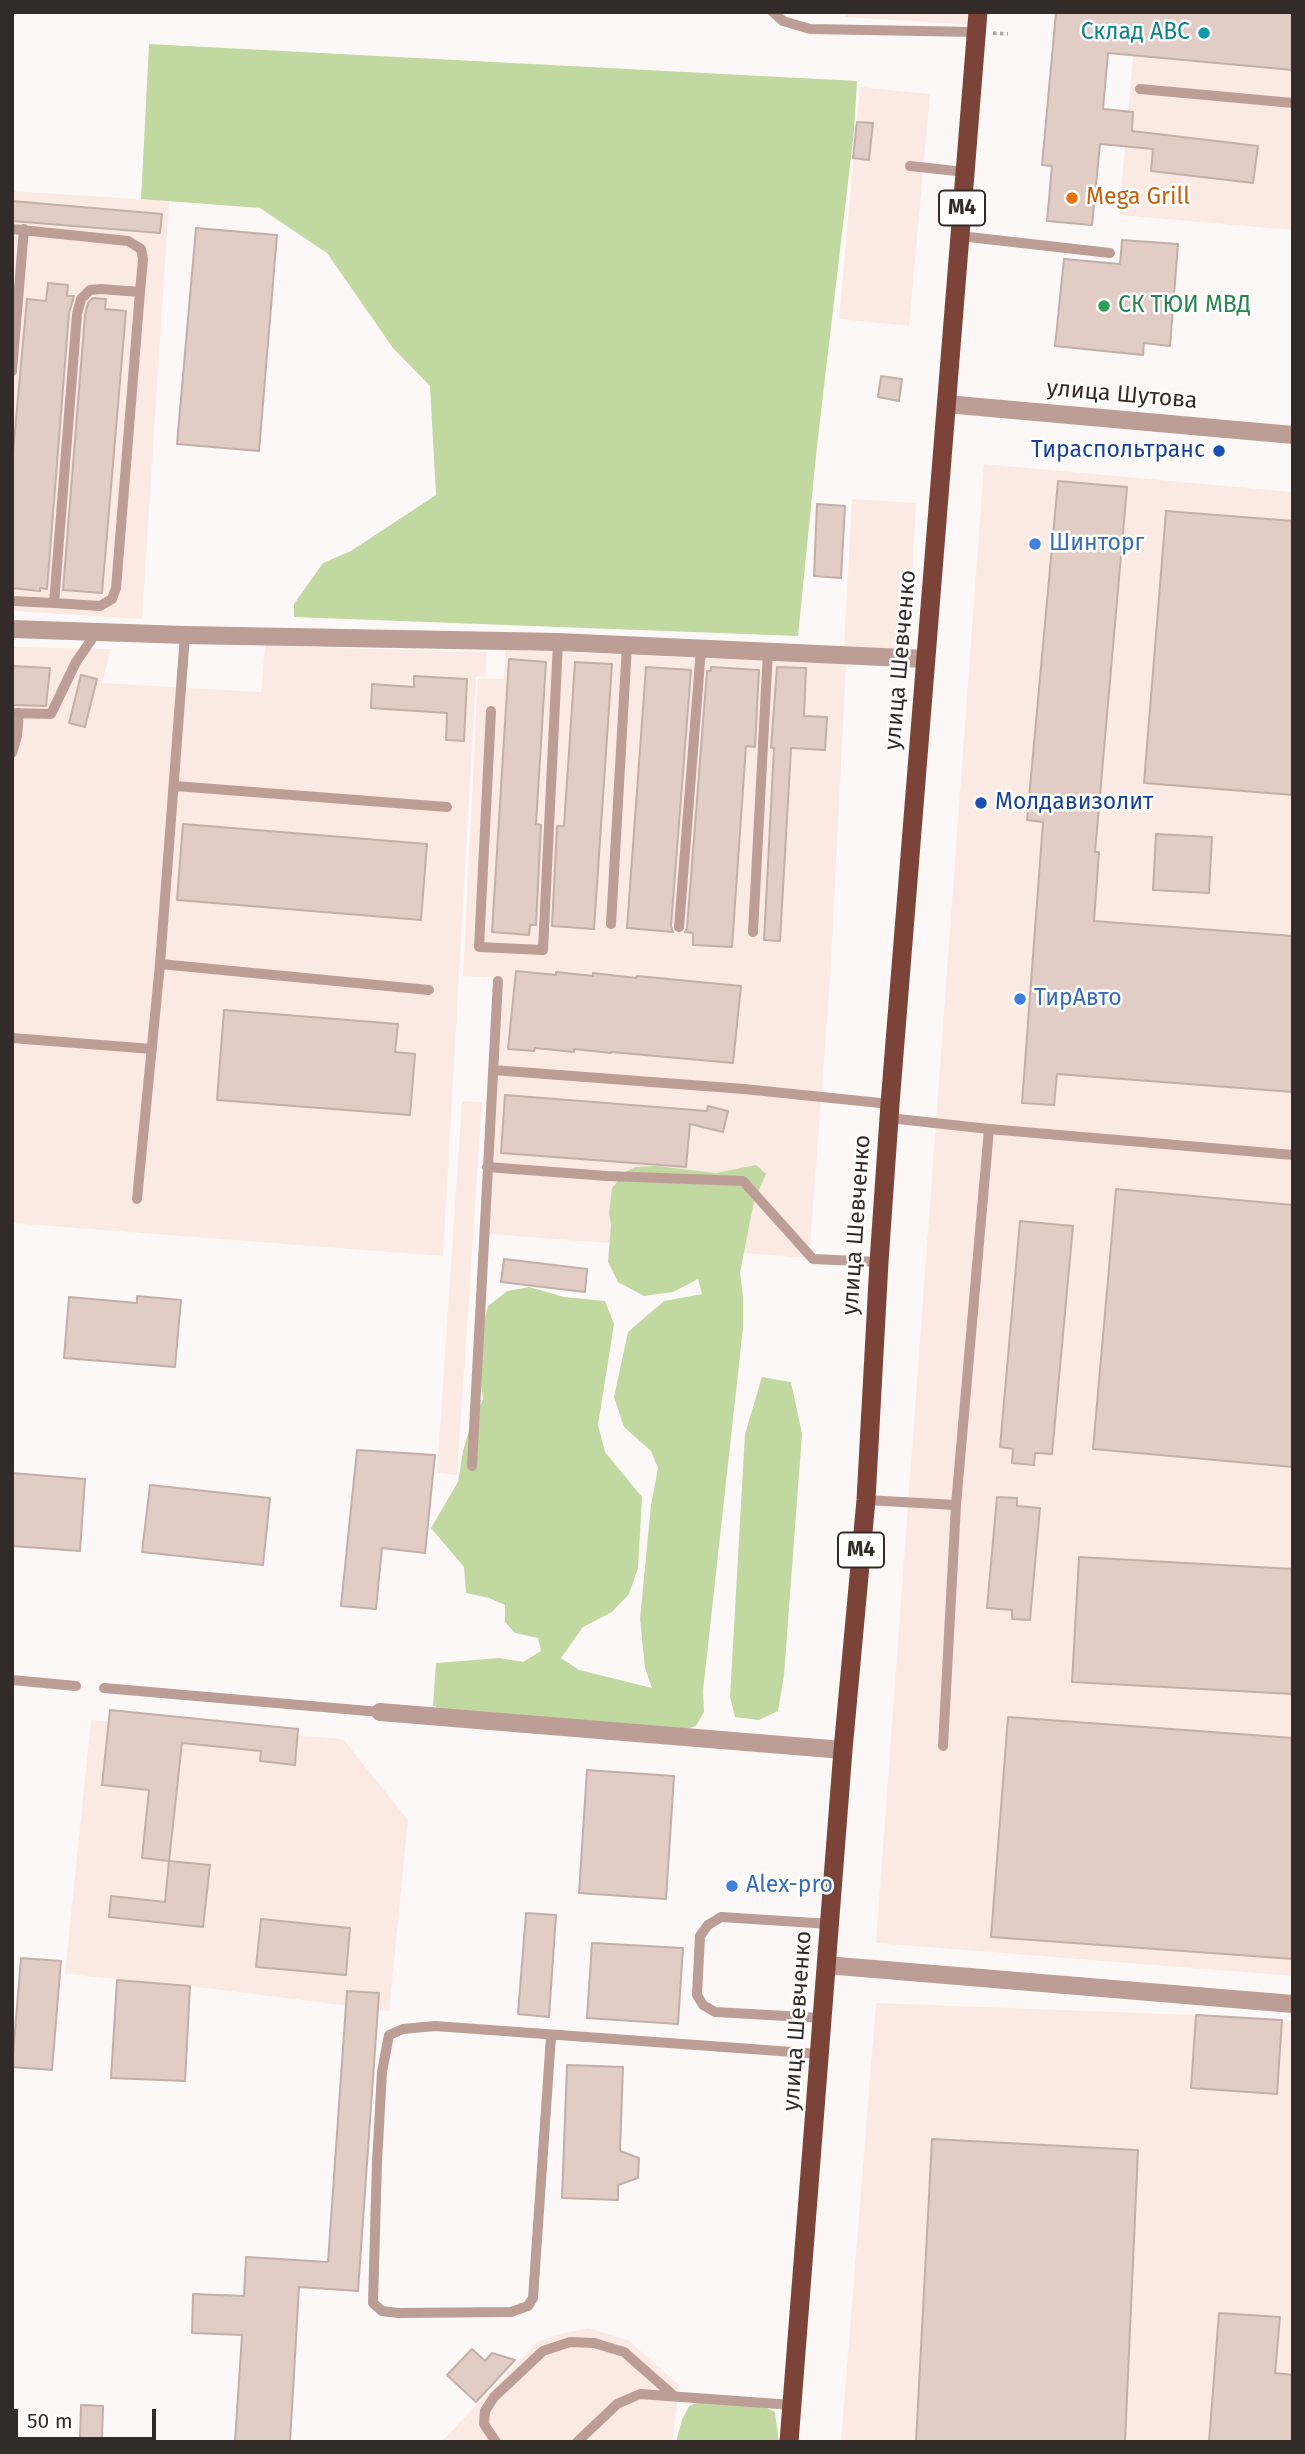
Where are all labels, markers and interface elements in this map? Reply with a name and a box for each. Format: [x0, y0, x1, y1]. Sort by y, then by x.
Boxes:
place label: Склад АВС [1081, 19, 1190, 47]
marker: Склад АВС [1196, 25, 1212, 41]
place label: Mega Grill [1086, 184, 1190, 212]
road number: M4 [939, 190, 985, 226]
marker: Mega Grill [1064, 190, 1080, 206]
place label: СК ТЮИ МВД [1118, 292, 1251, 320]
marker: СК ТЮИ МВД [1096, 298, 1112, 314]
street label: улица Шутова [1045, 375, 1199, 415]
place label: Тираспольтранс [1031, 437, 1205, 465]
marker: Тираспольтранс [1211, 443, 1227, 459]
place label: Шинторг [1049, 530, 1144, 558]
marker: Шинторг [1027, 536, 1043, 552]
street label: улица Шевченко [879, 569, 923, 751]
place label: Молдавизолит [995, 789, 1153, 817]
marker: Молдавизолит [973, 795, 989, 811]
place label: ТирАвто [1034, 985, 1122, 1013]
marker: ТирАвто [1012, 991, 1028, 1007]
street label: улица Шевченко [837, 1134, 877, 1316]
road number: M4 [838, 1532, 884, 1568]
place label: Alex-pro [746, 1872, 833, 1900]
marker: Alex-pro [724, 1878, 740, 1894]
street label: улица Шевченко [778, 1930, 818, 2112]
scale bar [18, 2394, 159, 2438]
text: 50 m [27, 2408, 73, 2434]

